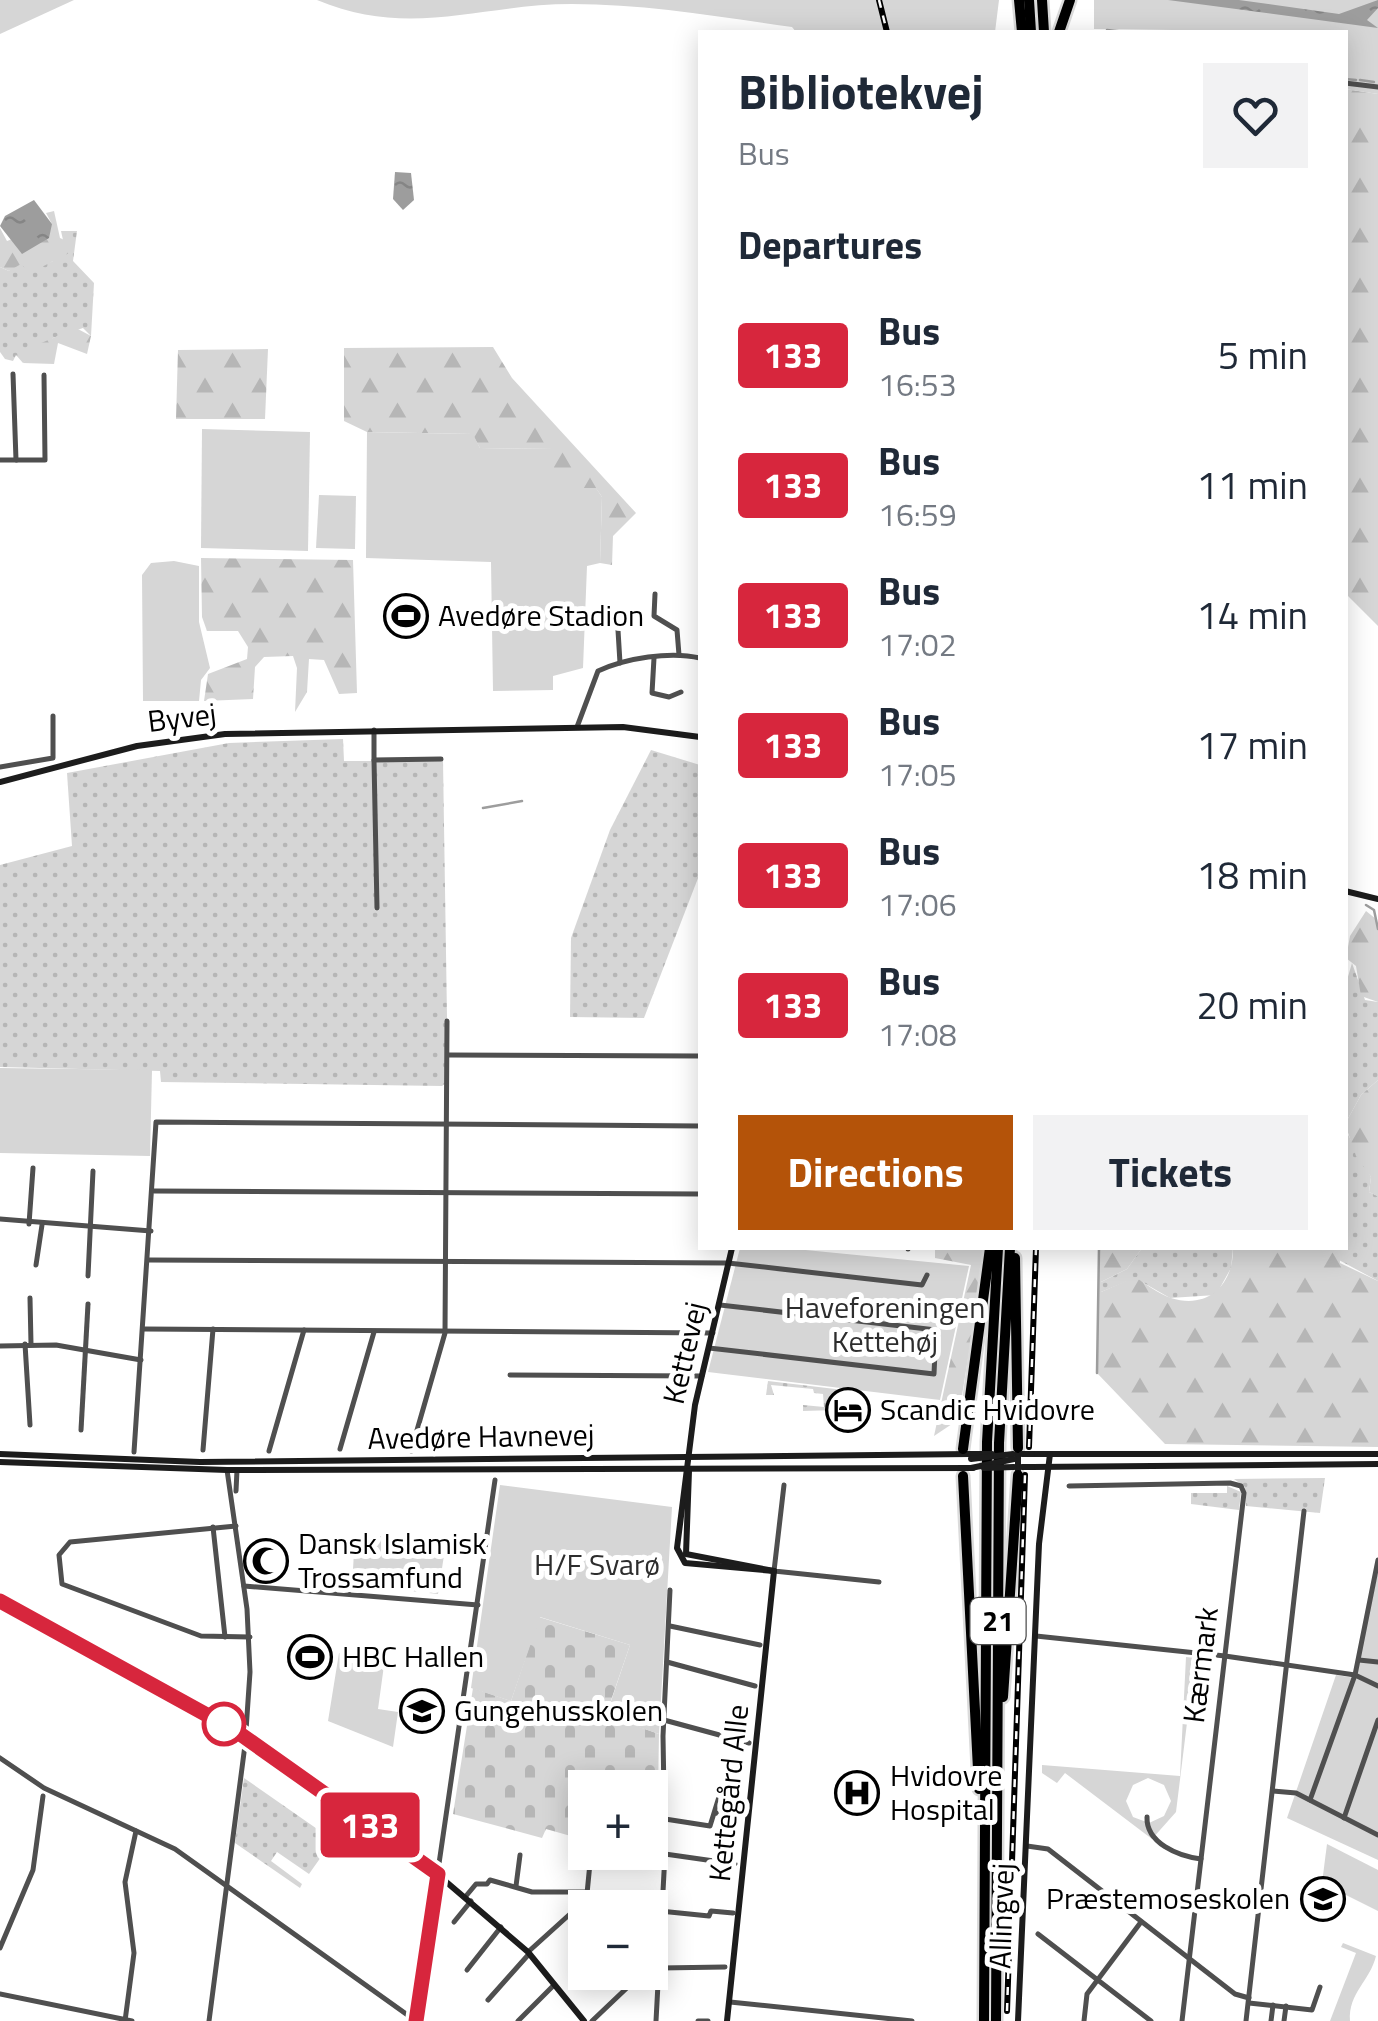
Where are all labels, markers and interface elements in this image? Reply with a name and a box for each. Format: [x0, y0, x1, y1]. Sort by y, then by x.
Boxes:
text: Bibliotekvej [738, 55, 984, 128]
button: heart [1203, 63, 1308, 168]
text: Bus [738, 129, 790, 177]
text: Departures [738, 216, 922, 274]
text: Bus [878, 302, 940, 360]
text: 5 min [1218, 326, 1308, 384]
text: 133 [764, 328, 822, 382]
text: 16:53 [878, 360, 957, 408]
text: Bus [878, 432, 940, 490]
text: 11 min [1197, 456, 1308, 514]
text: 133 [764, 458, 822, 512]
text: 16:59 [878, 490, 957, 538]
text: Bus [878, 562, 940, 620]
text: 14 min [1197, 586, 1308, 644]
text: 133 [764, 588, 822, 642]
place label: Avedøre Stadion [438, 592, 644, 638]
sports icon: Avedøre Stadion [383, 593, 429, 639]
text: 17:02 [878, 620, 957, 668]
street label: Byvej [145, 690, 219, 744]
text: Bus [878, 692, 940, 750]
text: 17 min [1197, 716, 1308, 774]
text: 133 [764, 718, 822, 772]
text: 17:05 [878, 750, 957, 798]
text: Bus [878, 822, 940, 880]
text: 18 min [1197, 846, 1308, 904]
text: 133 [764, 848, 822, 902]
text: 17:06 [878, 880, 957, 928]
text: Bus [878, 952, 940, 1010]
text: 20 min [1197, 976, 1308, 1034]
text: 133 [764, 978, 822, 1032]
text: 17:08 [878, 1010, 957, 1058]
button: Directions [738, 1115, 1013, 1230]
button: Tickets [1033, 1115, 1308, 1230]
park label: Haveforeningen Kettehøj [785, 1284, 985, 1364]
street label: Kettevej [650, 1297, 718, 1408]
place label: Scandic Hvidovre [880, 1386, 1095, 1432]
hotel icon: Scandic Hvidovre [825, 1387, 871, 1433]
street label: Avedøre Havnevej [367, 1411, 595, 1461]
place label: Dansk Islamisk Trossamfund [298, 1520, 487, 1600]
mosque icon: Dansk Islamisk Trossamfund [243, 1538, 289, 1584]
park label: H/F Svarø [534, 1541, 660, 1587]
road number: 21 [970, 1598, 1026, 1644]
street label: Kærmark [1170, 1604, 1230, 1725]
place label: HBC Hallen [342, 1633, 484, 1679]
sports icon: HBC Hallen [287, 1634, 333, 1680]
place label: Gungehusskolen [454, 1687, 663, 1733]
school or university icon: Gungehusskolen [399, 1688, 445, 1734]
street label: Kettegård Alle [696, 1702, 760, 1884]
unlabelled marker [203, 1703, 245, 1745]
place label: Hvidovre Hospital [890, 1752, 1002, 1832]
map controls [568, 1770, 668, 1990]
button: + [568, 1770, 668, 1870]
hospital icon: Hvidovre Hospital [834, 1770, 880, 1816]
line badge: 133 [312, 1792, 428, 1858]
text: 133 [341, 1798, 399, 1852]
street label: Allingvej [976, 1862, 1026, 1970]
place label: Præstemoseskolen [1046, 1875, 1290, 1921]
school or university icon: Præstemoseskolen [1300, 1876, 1346, 1922]
button: − [568, 1890, 668, 1990]

